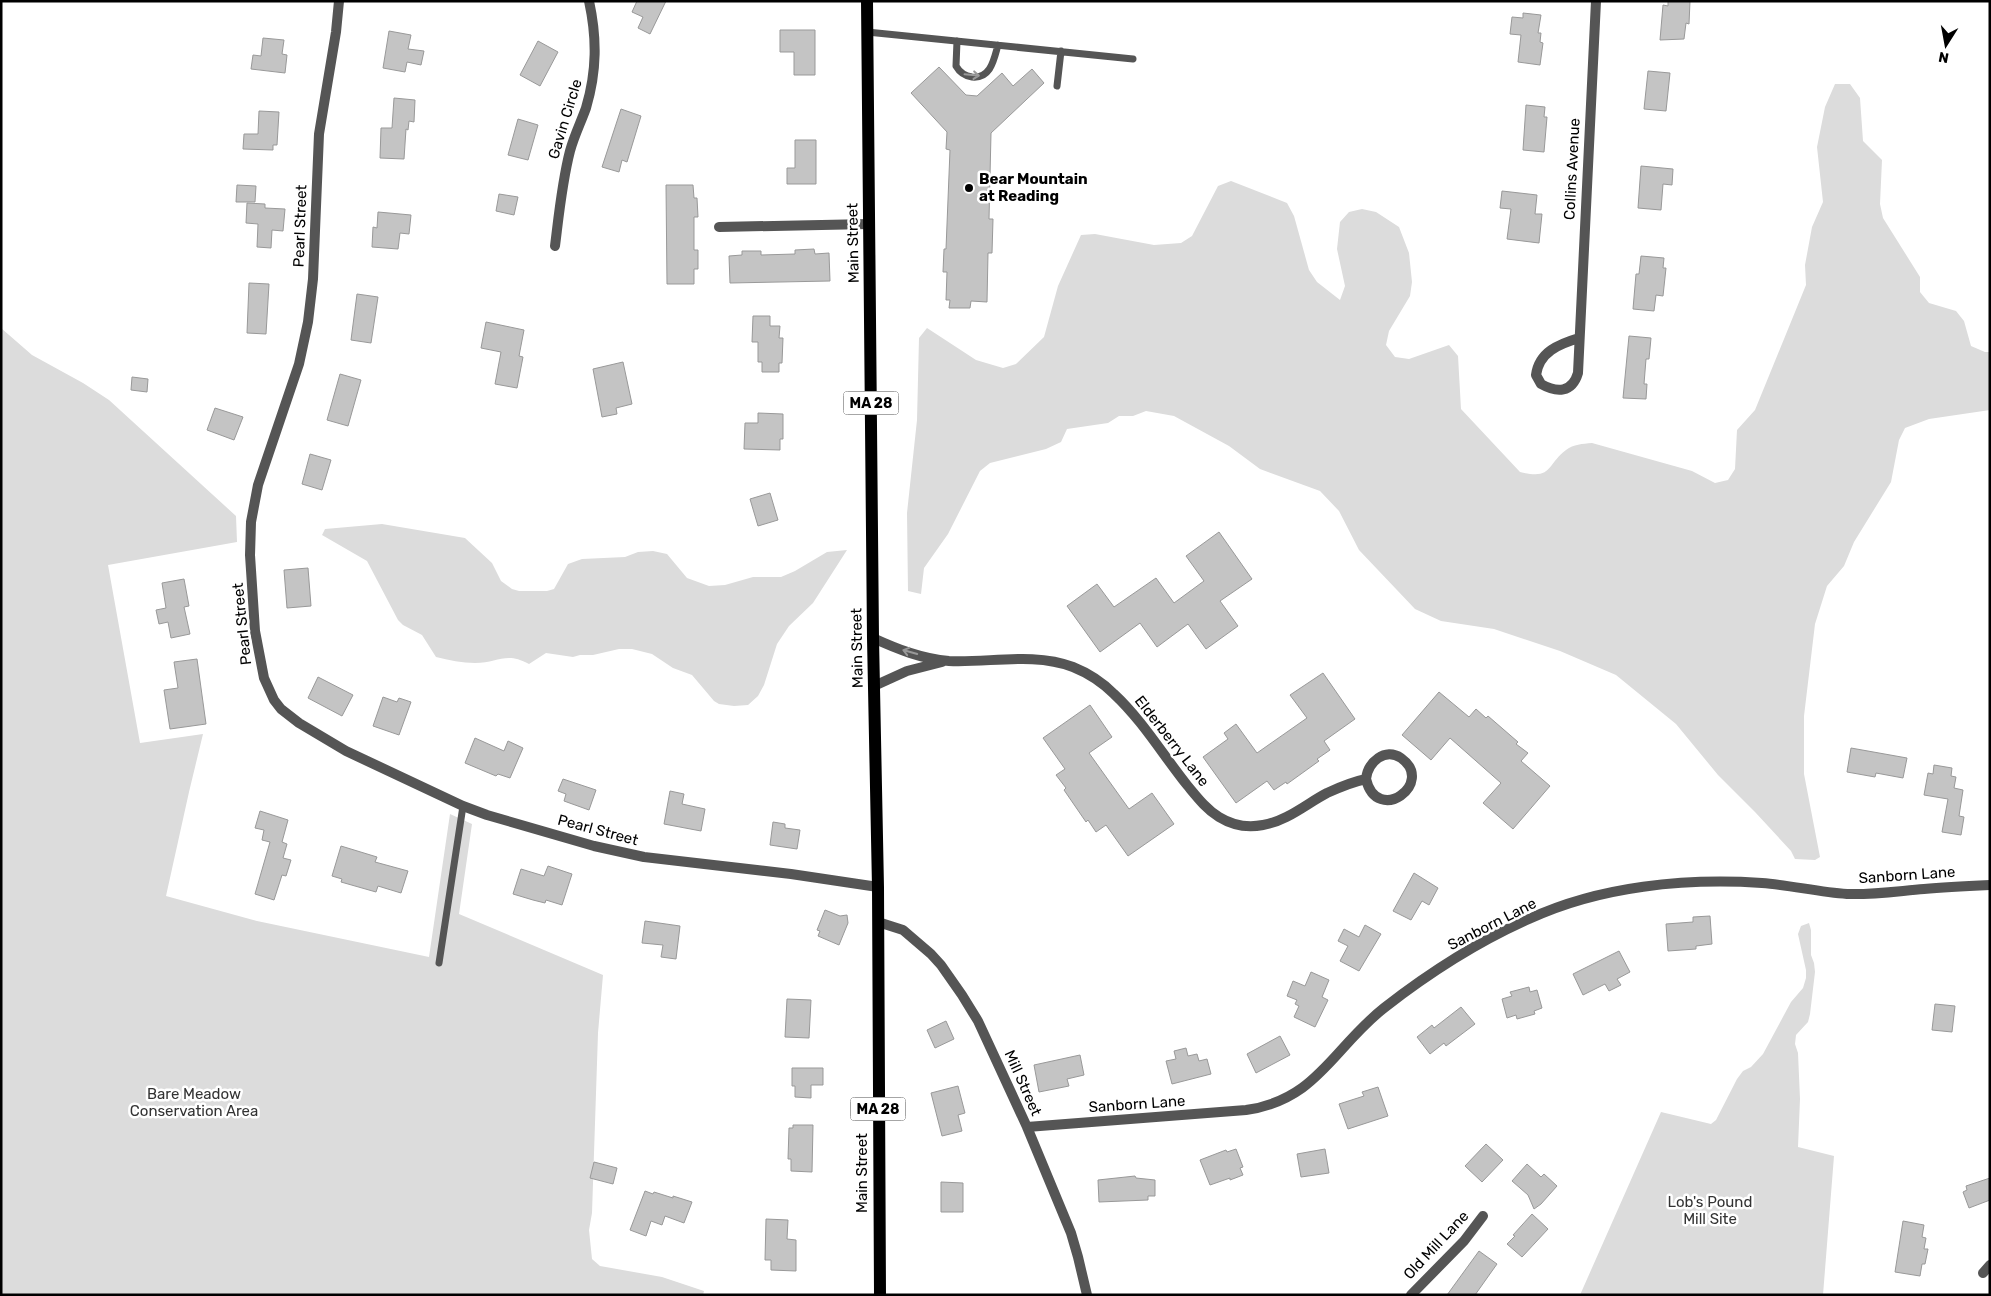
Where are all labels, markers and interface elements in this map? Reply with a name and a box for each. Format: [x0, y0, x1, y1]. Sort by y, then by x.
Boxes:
north arrow [1921, 20, 1971, 70]
text: N [1937, 48, 1950, 67]
one-way arrow [964, 71, 980, 80]
street label: Gavin Circle [544, 77, 586, 161]
street label: Collins Avenue [1560, 118, 1584, 220]
place label: Bear Mountain at Reading [979, 170, 1088, 205]
marker: Bear Mountain at Reading [963, 182, 975, 194]
street label: Pearl Street [290, 184, 310, 268]
street label: Main Street [843, 203, 863, 283]
road number: MA 28 [844, 392, 898, 414]
street label: Pearl Street [229, 582, 255, 666]
street label: Main Street [847, 608, 867, 688]
one-way arrow [902, 647, 918, 657]
street label: Elderberry Lane [1131, 692, 1213, 790]
street label: Pearl Street [556, 811, 640, 849]
street label: Sanborn Lane [1858, 863, 1956, 887]
street label: Sanborn Lane [1445, 894, 1539, 954]
street label: Mill Street [1001, 1047, 1045, 1119]
park label: Bare Meadow Conservation Area [130, 1085, 258, 1120]
street label: Sanborn Lane [1088, 1092, 1186, 1116]
road number: MA 28 [850, 1098, 906, 1120]
street label: Main Street [853, 1133, 871, 1213]
park label: Lob's Pound Mill Site [1668, 1193, 1752, 1228]
street label: Old Mill Lane [1400, 1207, 1472, 1283]

